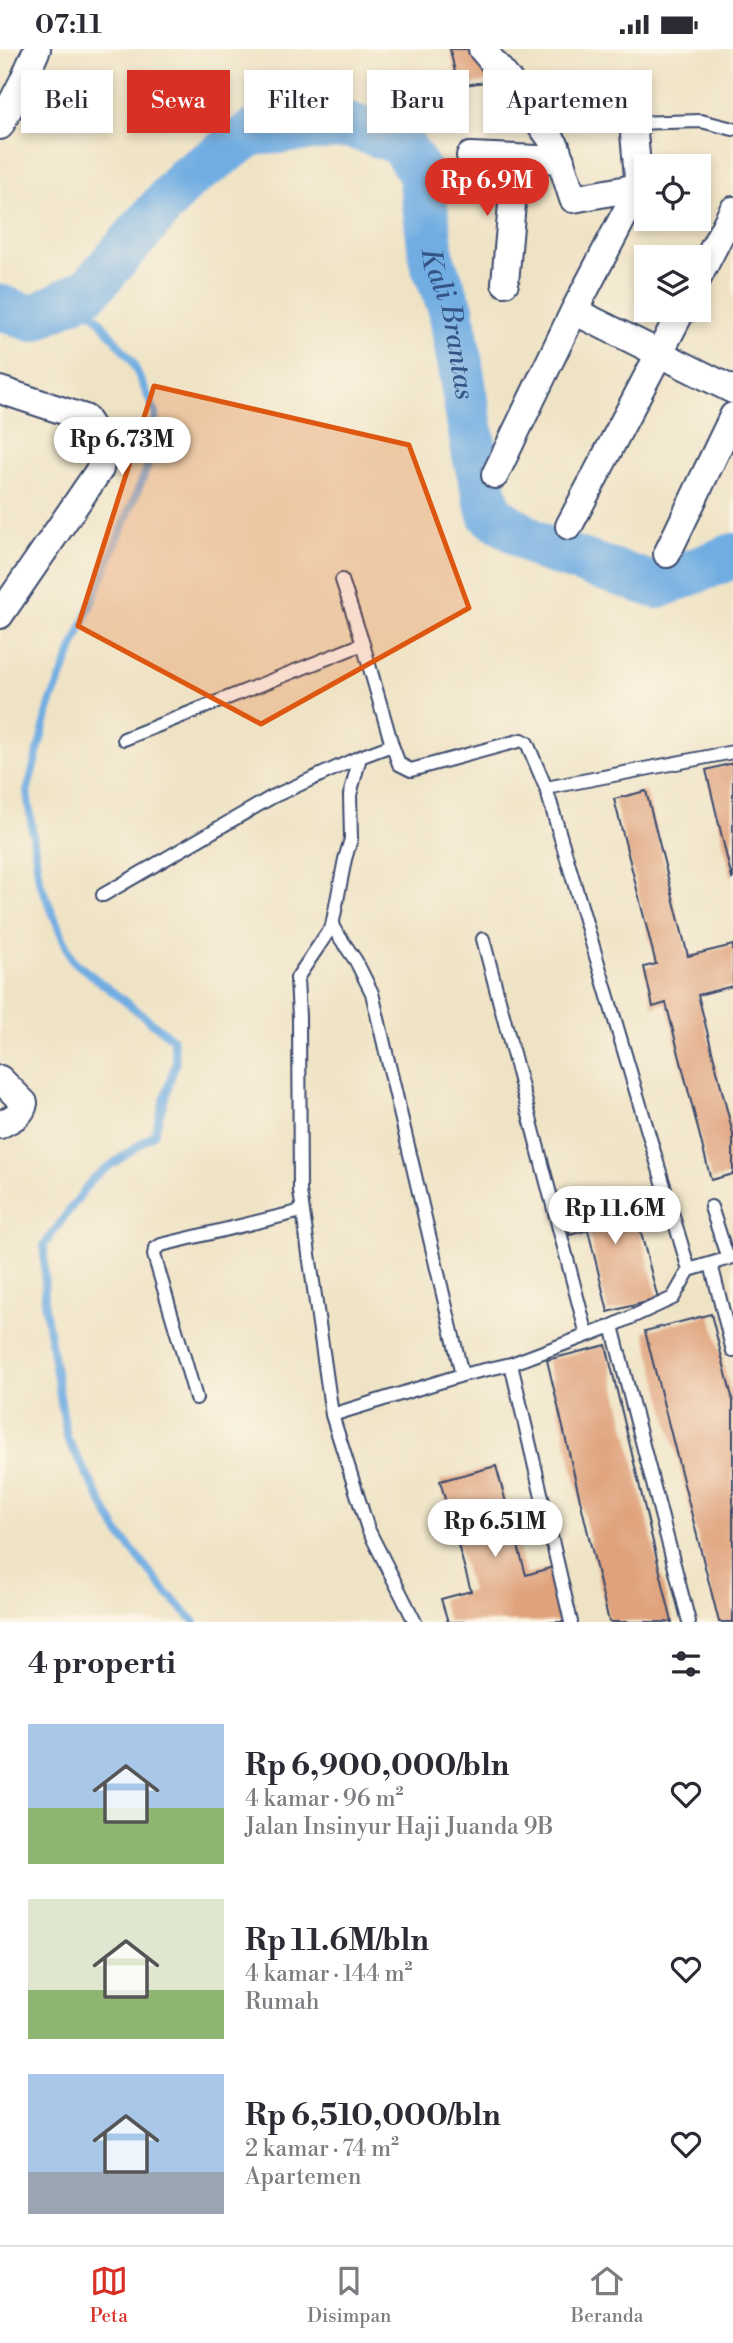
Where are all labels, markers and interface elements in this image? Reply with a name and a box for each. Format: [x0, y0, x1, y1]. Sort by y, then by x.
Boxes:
text: 07:11 [35, 9, 102, 41]
chip: Beli [21, 70, 113, 133]
chip: Sewa [127, 70, 230, 133]
chip: Filter [244, 70, 353, 133]
chip: Baru [367, 70, 469, 133]
chip: Apartemen [483, 70, 652, 133]
map controls [634, 154, 711, 322]
button: locate [634, 154, 711, 231]
pin: Rp 6.9M [422, 159, 552, 218]
text: Rp 6.9M [441, 167, 533, 195]
button: layers [634, 245, 711, 322]
water label: Kali Brantas [413, 246, 483, 402]
pin: Rp 6.73M [50, 417, 194, 477]
text: Rp 6.73M [70, 426, 174, 454]
pin: Rp 11.6M [543, 1187, 687, 1246]
text: Rp 11.6M [565, 1195, 665, 1223]
pin: Rp 6.51M [423, 1499, 567, 1559]
text: Rp 6.51M [444, 1508, 546, 1536]
text: 4 properti [28, 1645, 176, 1683]
icon: filters [667, 1645, 705, 1683]
text: Rp 6,900,000/bln [245, 1747, 509, 1785]
icon: home [84, 1752, 168, 1836]
icon: heart [667, 1775, 705, 1813]
text: 4 kamar · 96 m² [245, 1785, 404, 1813]
text: Jalan Insinyur Haji Juanda 9B [245, 1813, 554, 1841]
text: Rp 11.6M/bln [245, 1922, 429, 1960]
icon: home [84, 1927, 168, 2011]
icon: heart [667, 1950, 705, 1988]
text: 4 kamar · 144 m² [245, 1960, 413, 1988]
text: Rumah [245, 1988, 320, 2016]
text: Rp 6,510,000/bln [245, 2097, 501, 2135]
icon: home [84, 2102, 168, 2186]
icon: heart [667, 2125, 705, 2163]
text: 2 kamar · 74 m² [245, 2135, 399, 2163]
text: Apartemen [245, 2163, 361, 2191]
tab: Peta [90, 2262, 128, 2328]
tab: Disimpan [307, 2262, 391, 2328]
tab: Beranda [571, 2262, 643, 2328]

